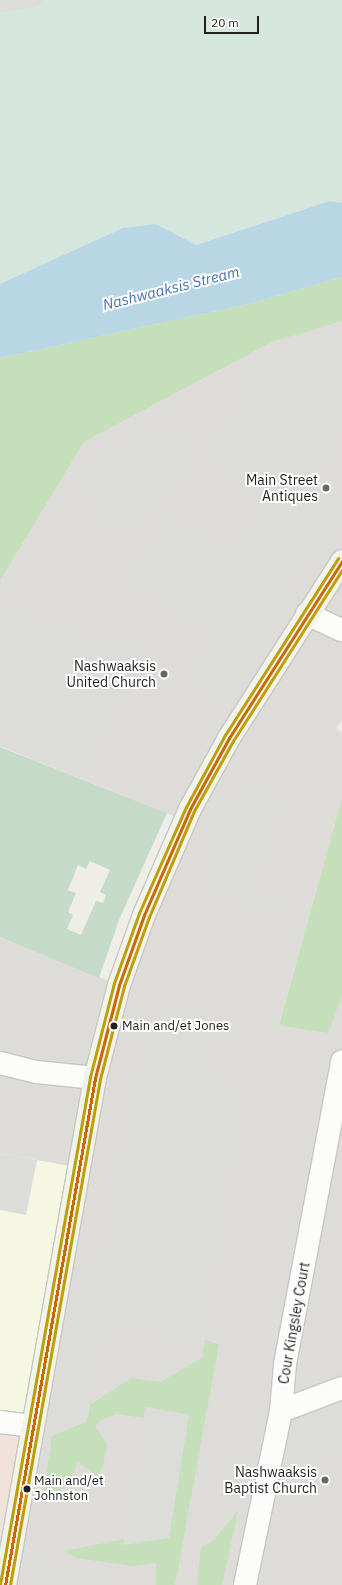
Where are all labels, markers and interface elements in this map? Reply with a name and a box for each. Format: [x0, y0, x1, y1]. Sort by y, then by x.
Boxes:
scale bar [206, 8, 261, 34]
text: 20 m [211, 15, 239, 30]
water label: Nashwaaksis Stream [101, 262, 241, 314]
place label: Main Street Antiques [246, 472, 318, 504]
marker: Main Street Antiques [321, 483, 331, 493]
place label: Nashwaaksis United Church [66, 658, 156, 690]
marker: Nashwaaksis United Church [159, 669, 169, 679]
place label: Main and/et Jones [122, 1018, 229, 1034]
marker: Main and/et Jones [109, 1021, 119, 1031]
street label: Cour Kingsley Court [275, 1261, 313, 1385]
place label: Nashwaaksis Baptist Church [224, 1464, 317, 1496]
place label: Main and/et Johnston [34, 1474, 104, 1505]
marker: Nashwaaksis Baptist Church [320, 1475, 330, 1485]
marker: Main and/et Johnston [22, 1484, 32, 1494]

